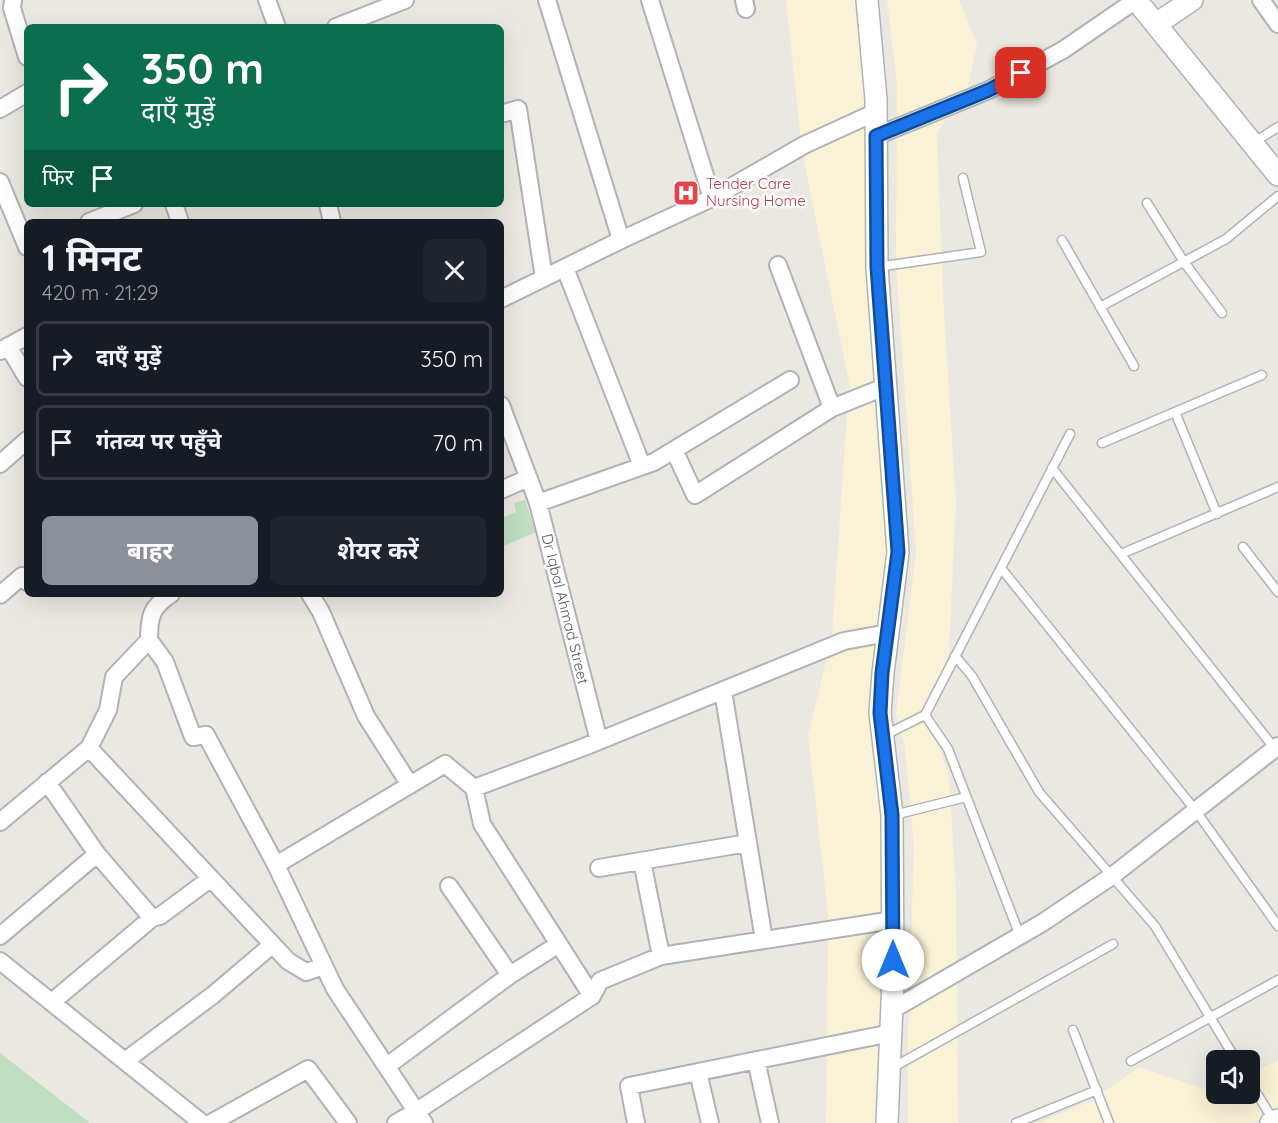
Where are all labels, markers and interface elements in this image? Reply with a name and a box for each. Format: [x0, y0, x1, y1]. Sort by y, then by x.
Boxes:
text: 350 m [141, 42, 264, 95]
pin [995, 47, 1046, 98]
icon: right [42, 48, 120, 126]
icon: arrive [1004, 56, 1037, 89]
text: दाएँ मुड़ें [141, 94, 215, 128]
icon: arrive [86, 162, 119, 195]
text: फिर [42, 163, 74, 191]
place label: Tender Care Nursing Home [706, 174, 806, 210]
hospital icon: Tender Care Nursing Home [671, 178, 701, 208]
text: 1 मिनट [42, 235, 142, 280]
button: close [423, 239, 486, 302]
text: 420 m · 21:29 [42, 280, 159, 305]
icon: right [45, 342, 78, 375]
text: दाएँ मुड़ें [96, 343, 161, 371]
text: 350 m [420, 345, 483, 373]
icon: arrive [45, 426, 78, 459]
text: गंतव्य पर पहुँचे [96, 427, 221, 455]
text: 70 m [433, 429, 483, 457]
button: बाहर [42, 516, 258, 585]
button: शेयर करें [270, 516, 486, 585]
street label: Dr Iqbal Ahmad Street [538, 532, 593, 686]
position arrow [861, 928, 925, 992]
map controls [1206, 1050, 1260, 1104]
button: sound [1206, 1050, 1260, 1104]

